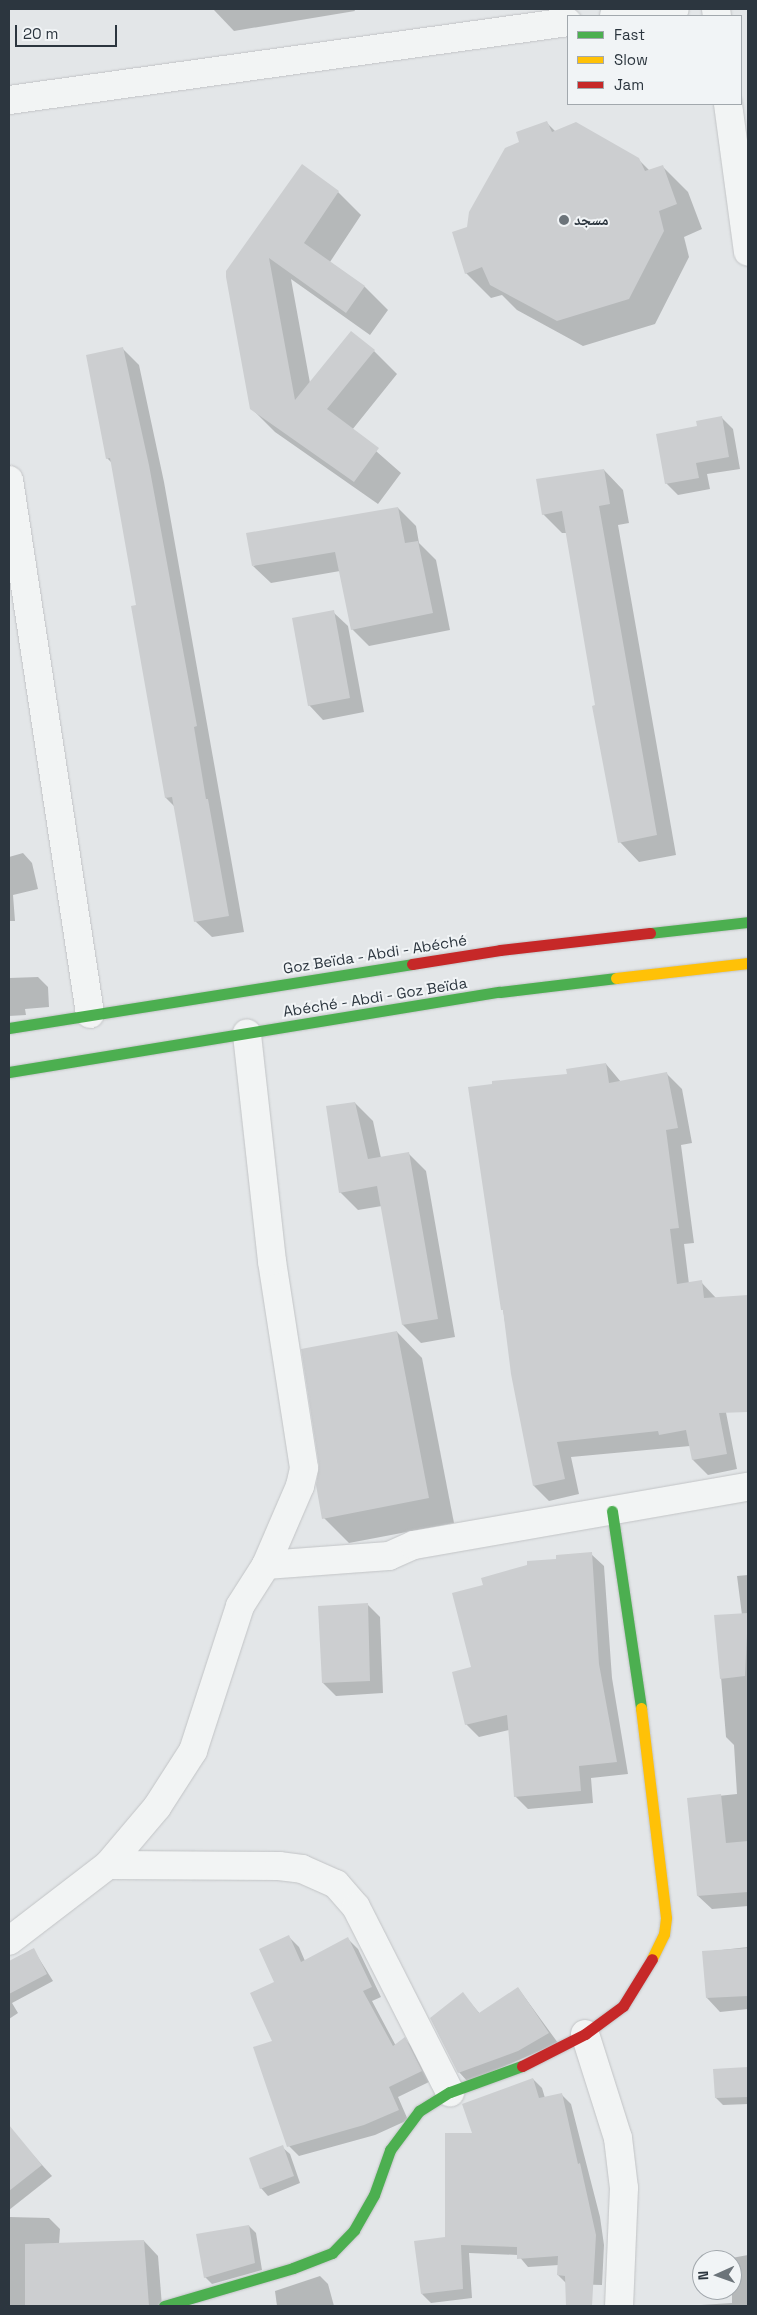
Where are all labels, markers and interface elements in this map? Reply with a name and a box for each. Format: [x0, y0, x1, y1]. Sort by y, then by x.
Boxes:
scale bar [18, 15, 120, 47]
legend [567, 15, 742, 105]
text: 20 m [23, 24, 58, 43]
text: Fast [614, 25, 645, 44]
text: Slow [614, 50, 648, 69]
text: Jam [614, 75, 644, 94]
place label: مسجد [574, 211, 609, 229]
marker: مسجد [558, 214, 570, 226]
street label: Goz Beïda - Abdi - Abéché [281, 930, 469, 978]
street label: Abéché - Abdi - Goz Beïda [281, 973, 469, 1021]
north arrow [692, 2250, 742, 2300]
text: N [694, 2270, 712, 2281]

